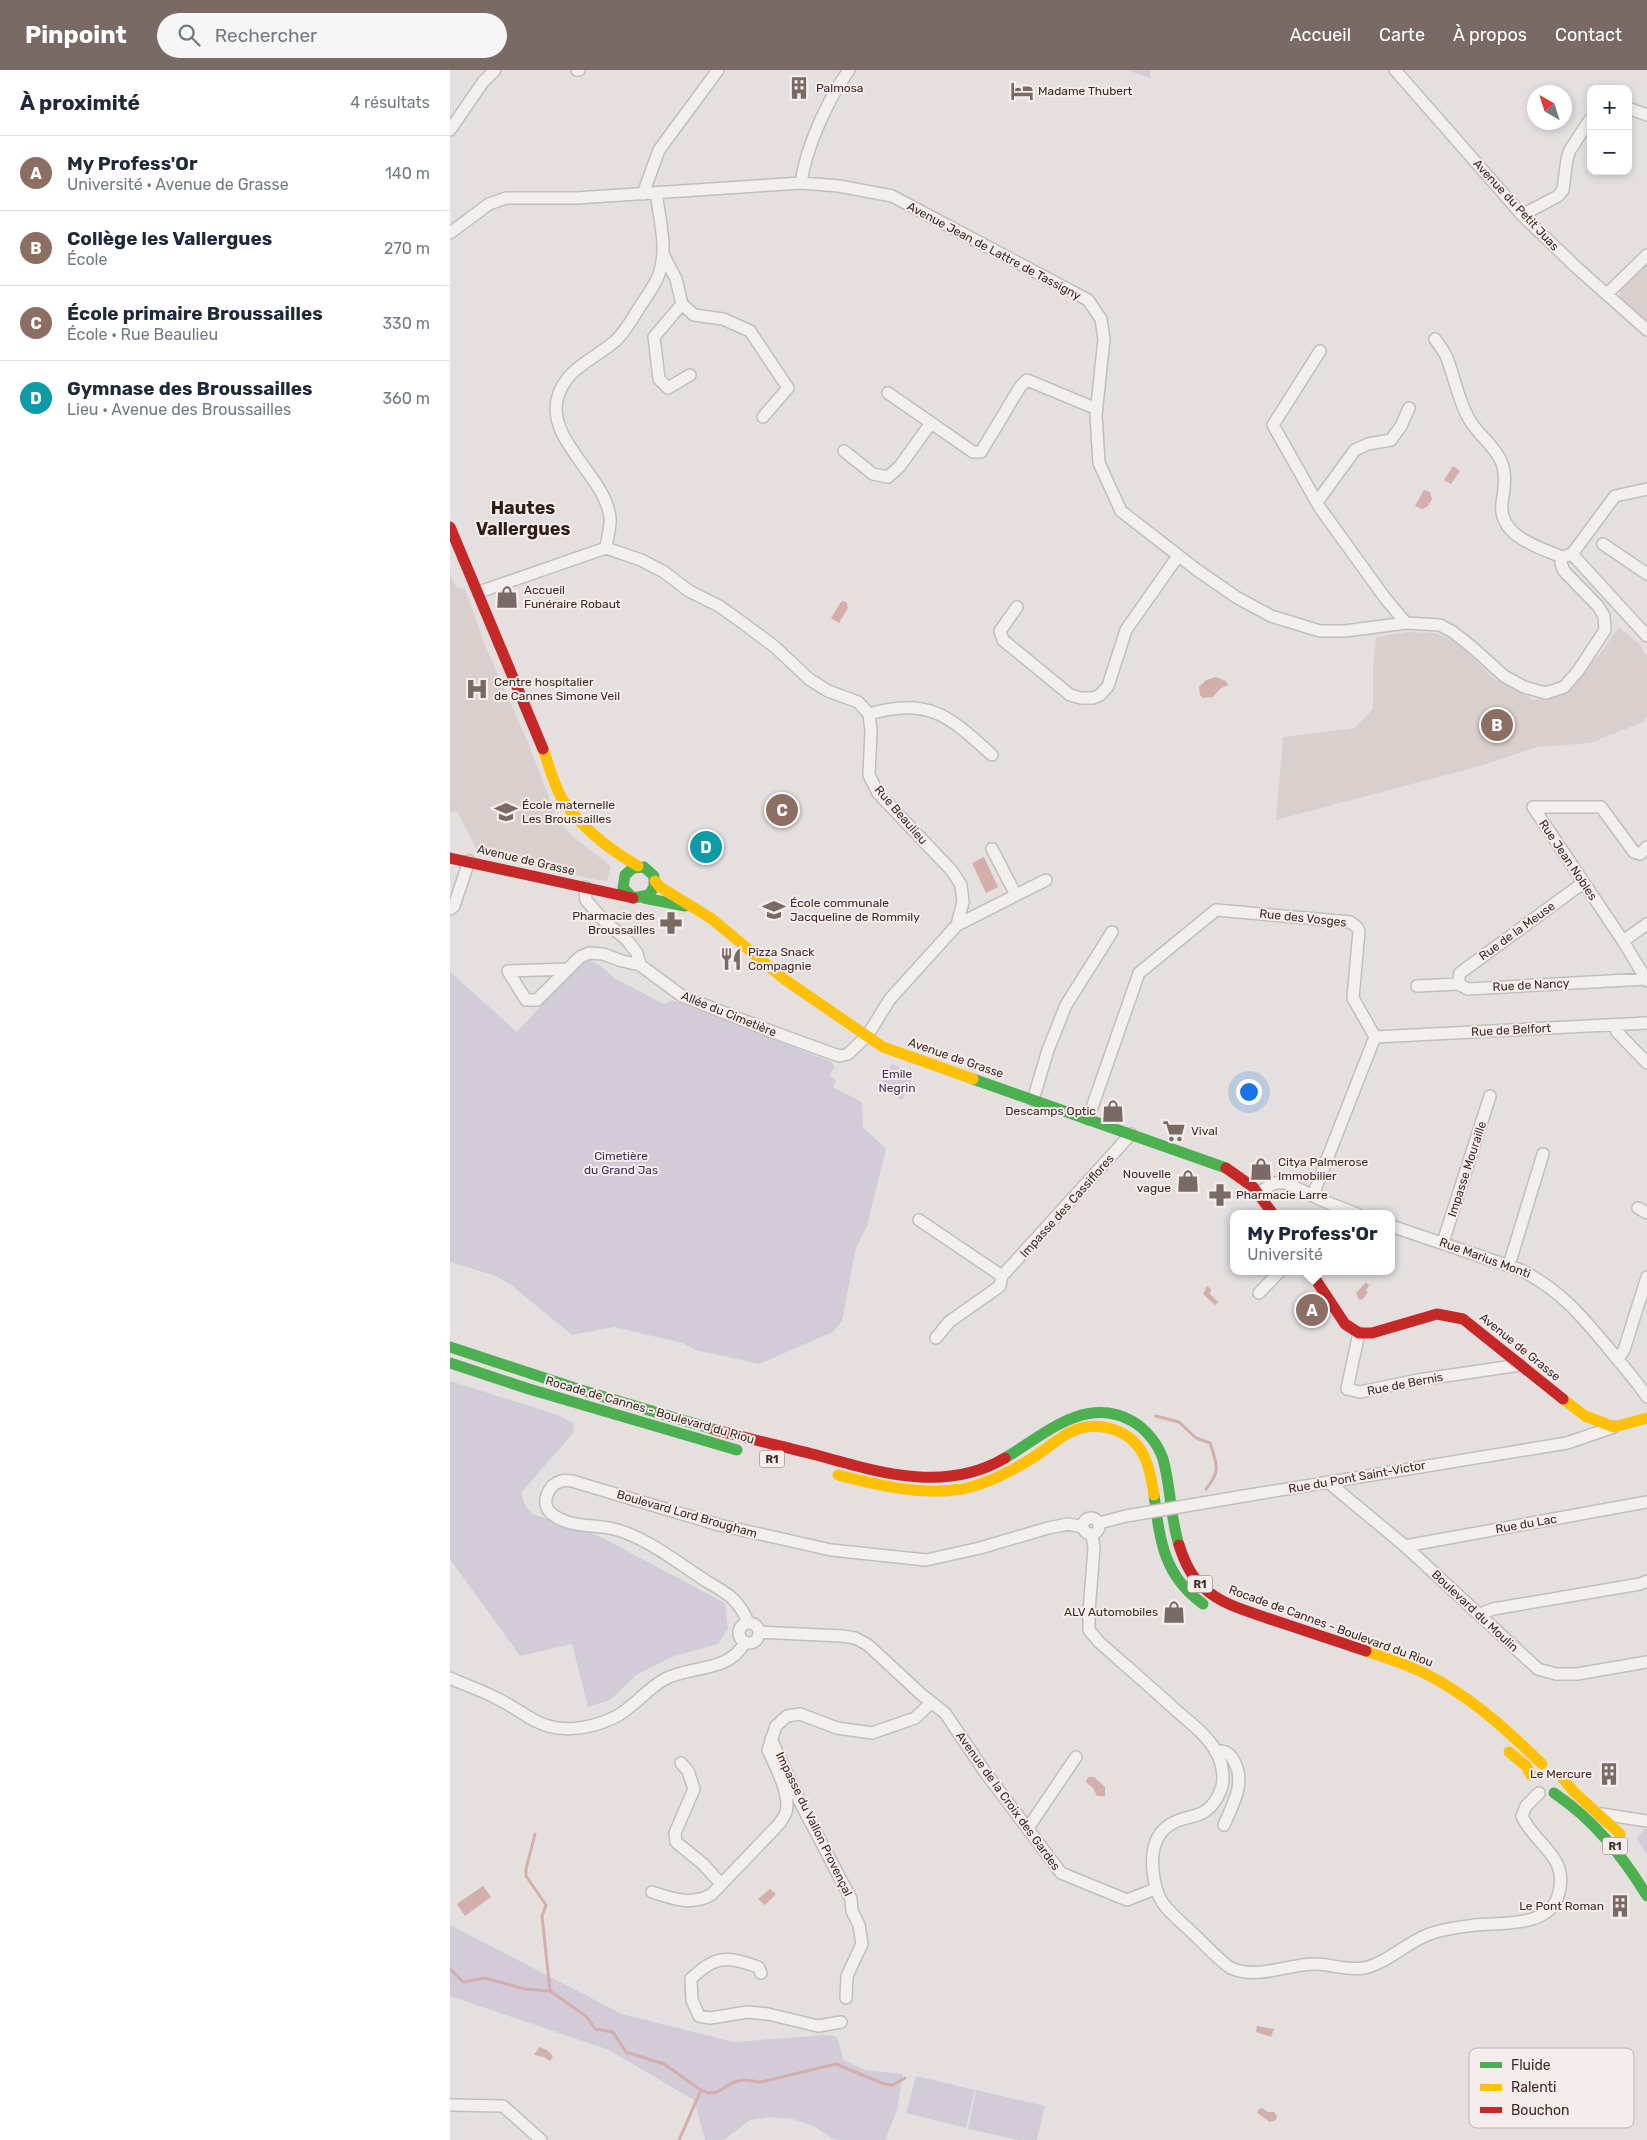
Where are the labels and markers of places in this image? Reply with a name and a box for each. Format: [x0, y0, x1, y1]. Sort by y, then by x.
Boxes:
building icon: Palmosa [786, 75, 812, 101]
hotel icon: Madame Thubert [1009, 78, 1035, 104]
place label: Palmosa [816, 81, 863, 95]
place label: Madame Thubert [1038, 84, 1133, 98]
place label: Accueil Funéraire Robaut [524, 583, 621, 611]
shop icon: Accueil Funéraire Robaut [494, 584, 520, 610]
place label: Centre hospitalier de Cannes Simone Veil [494, 675, 620, 703]
hospital icon: Centre hospitalier de Cannes Simone Veil [464, 676, 490, 702]
pin: B [1481, 706, 1513, 744]
pin: C [766, 791, 798, 829]
place label: École maternelle Les Broussailles [522, 798, 615, 826]
school or university icon: École maternelle Les Broussailles [493, 799, 519, 825]
pin: D [690, 828, 722, 866]
place label: École communale Jacqueline de Rommily [790, 896, 920, 924]
school or university icon: École communale Jacqueline de Rommily [761, 897, 787, 923]
place label: Pharmacie des Broussailles [572, 909, 655, 937]
pharmacy icon: Pharmacie des Broussailles [658, 910, 684, 936]
place label: Pizza Snack Compagnie [748, 945, 815, 973]
restaurant icon: Pizza Snack Compagnie [718, 946, 744, 972]
shop icon: Descamps Optic [1100, 1098, 1126, 1124]
place label: Descamps Optic [1005, 1104, 1096, 1118]
supermarket icon: Vival [1161, 1118, 1187, 1144]
place label: Vival [1191, 1124, 1218, 1138]
place label: Citya Palmerose Immobilier [1278, 1155, 1369, 1183]
shop icon: Citya Palmerose Immobilier [1248, 1156, 1274, 1182]
place label: Nouvelle vague [1123, 1167, 1171, 1195]
shop icon: Nouvelle vague [1175, 1168, 1201, 1194]
pharmacy icon: Pharmacie Larre [1207, 1182, 1233, 1208]
place label: Pharmacie Larre [1236, 1188, 1328, 1202]
pin: A [1296, 1291, 1328, 1329]
shop icon: ALV Automobiles [1161, 1599, 1187, 1625]
place label: ALV Automobiles [1064, 1605, 1158, 1619]
building icon: Le Mercure [1596, 1761, 1622, 1787]
place label: Le Mercure [1530, 1767, 1592, 1781]
building icon: Le Pont Roman [1607, 1893, 1633, 1919]
place label: Le Pont Roman [1519, 1899, 1604, 1913]

